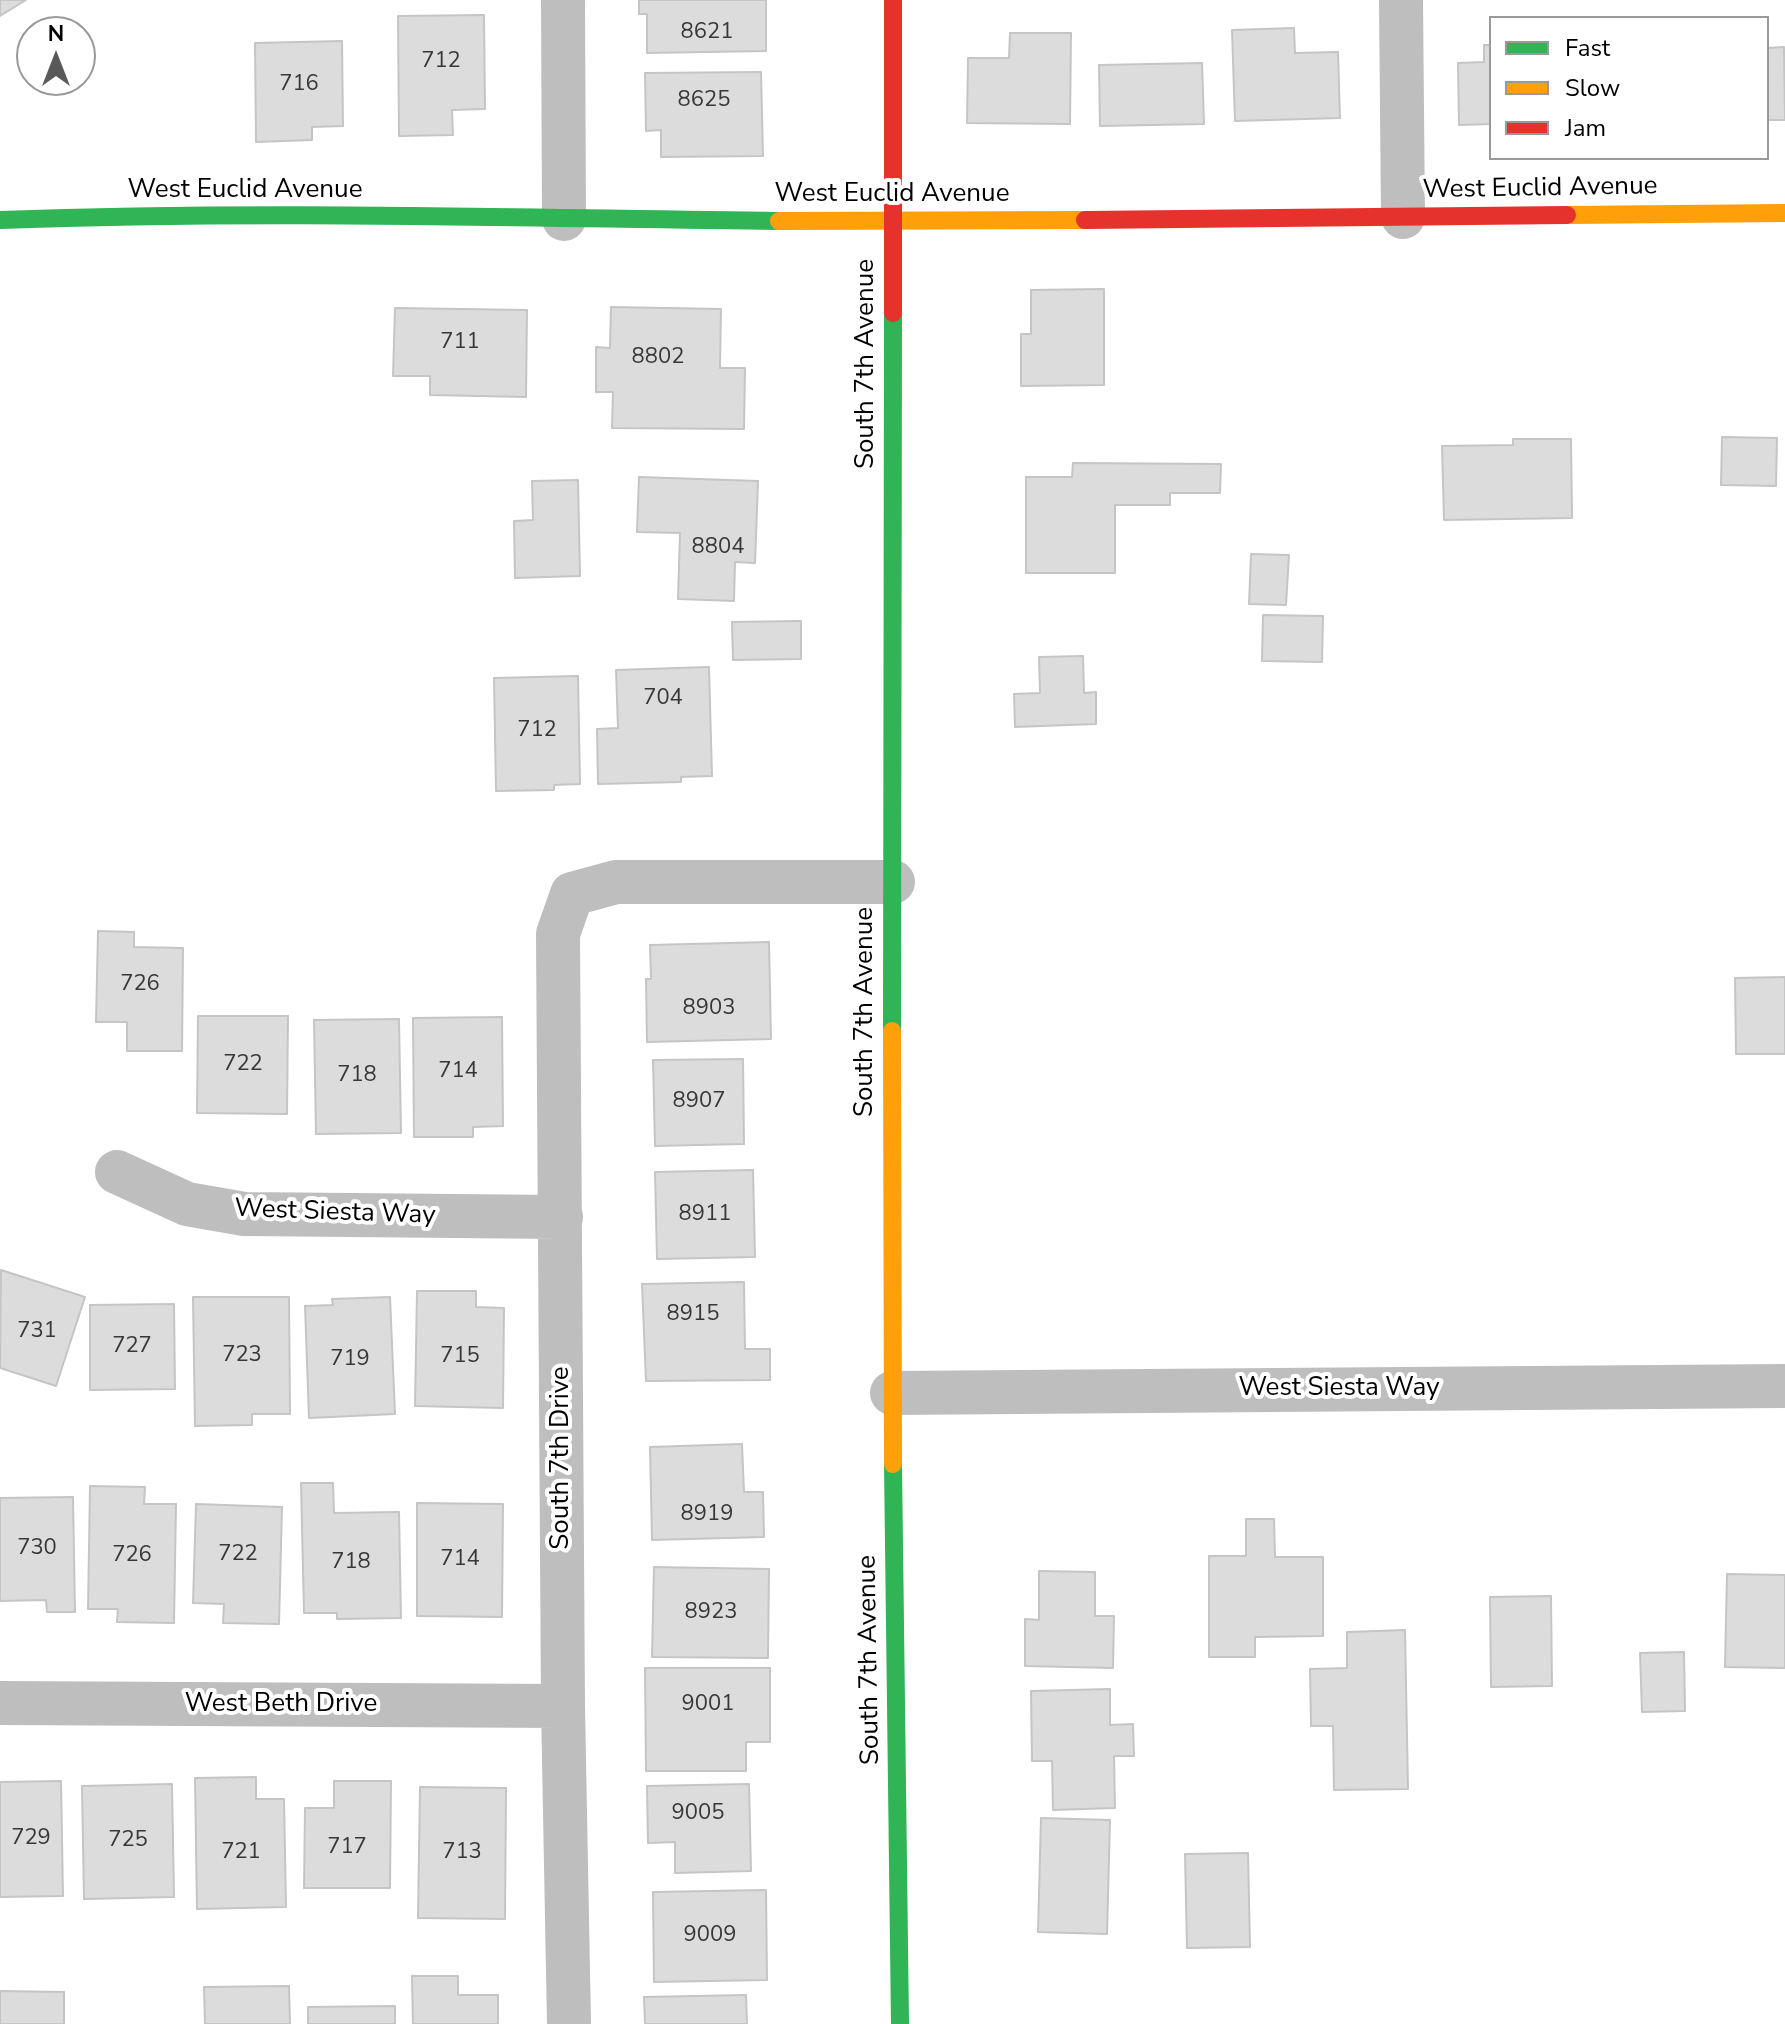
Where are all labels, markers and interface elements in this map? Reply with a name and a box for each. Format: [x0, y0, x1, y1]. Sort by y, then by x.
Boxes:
north arrow [16, 16, 96, 96]
legend [1489, 16, 1769, 160]
text: N [48, 19, 64, 49]
house number: 8621 [681, 20, 733, 46]
text: Fast [1565, 32, 1610, 64]
house number: 712 [421, 49, 461, 75]
house number: 716 [279, 72, 319, 98]
text: Slow [1565, 72, 1620, 104]
house number: 8625 [678, 88, 730, 114]
text: Jam [1565, 112, 1606, 144]
street label: West Euclid Avenue [1422, 171, 1658, 207]
street label: West Euclid Avenue [128, 175, 362, 207]
street label: West Euclid Avenue [775, 179, 1009, 211]
street label: South 7th Avenue [851, 259, 883, 469]
house number: 711 [440, 330, 480, 356]
house number: 8802 [632, 345, 684, 371]
house number: 8804 [692, 535, 744, 561]
house number: 704 [643, 686, 683, 712]
house number: 712 [517, 718, 557, 744]
street label: South 7th Avenue [850, 907, 882, 1117]
house number: 726 [120, 972, 160, 998]
house number: 8903 [683, 996, 735, 1022]
house number: 722 [223, 1052, 263, 1078]
house number: 714 [438, 1059, 478, 1085]
house number: 718 [337, 1063, 377, 1089]
house number: 8907 [673, 1089, 725, 1115]
street label: West Siesta Way [234, 1194, 436, 1232]
house number: 8911 [679, 1202, 731, 1228]
house number: 8915 [667, 1302, 719, 1328]
house number: 731 [17, 1319, 57, 1345]
house number: 727 [112, 1334, 152, 1360]
house number: 723 [222, 1343, 262, 1369]
house number: 715 [440, 1344, 480, 1370]
house number: 719 [330, 1347, 370, 1373]
street label: South 7th Drive [546, 1366, 578, 1550]
street label: West Siesta Way [1238, 1373, 1440, 1405]
house number: 8919 [681, 1502, 733, 1528]
house number: 730 [17, 1536, 57, 1562]
house number: 722 [218, 1542, 258, 1568]
house number: 726 [112, 1543, 152, 1569]
house number: 714 [440, 1547, 480, 1573]
house number: 718 [331, 1550, 371, 1576]
street label: South 7th Avenue [853, 1555, 887, 1765]
house number: 8923 [685, 1600, 737, 1626]
street label: West Beth Drive [185, 1689, 377, 1721]
house number: 9001 [682, 1692, 734, 1718]
house number: 9005 [672, 1801, 724, 1827]
house number: 729 [11, 1826, 51, 1852]
house number: 725 [108, 1828, 148, 1854]
house number: 717 [327, 1835, 367, 1861]
house number: 721 [221, 1840, 261, 1866]
house number: 713 [442, 1840, 482, 1866]
house number: 9009 [684, 1923, 736, 1949]

